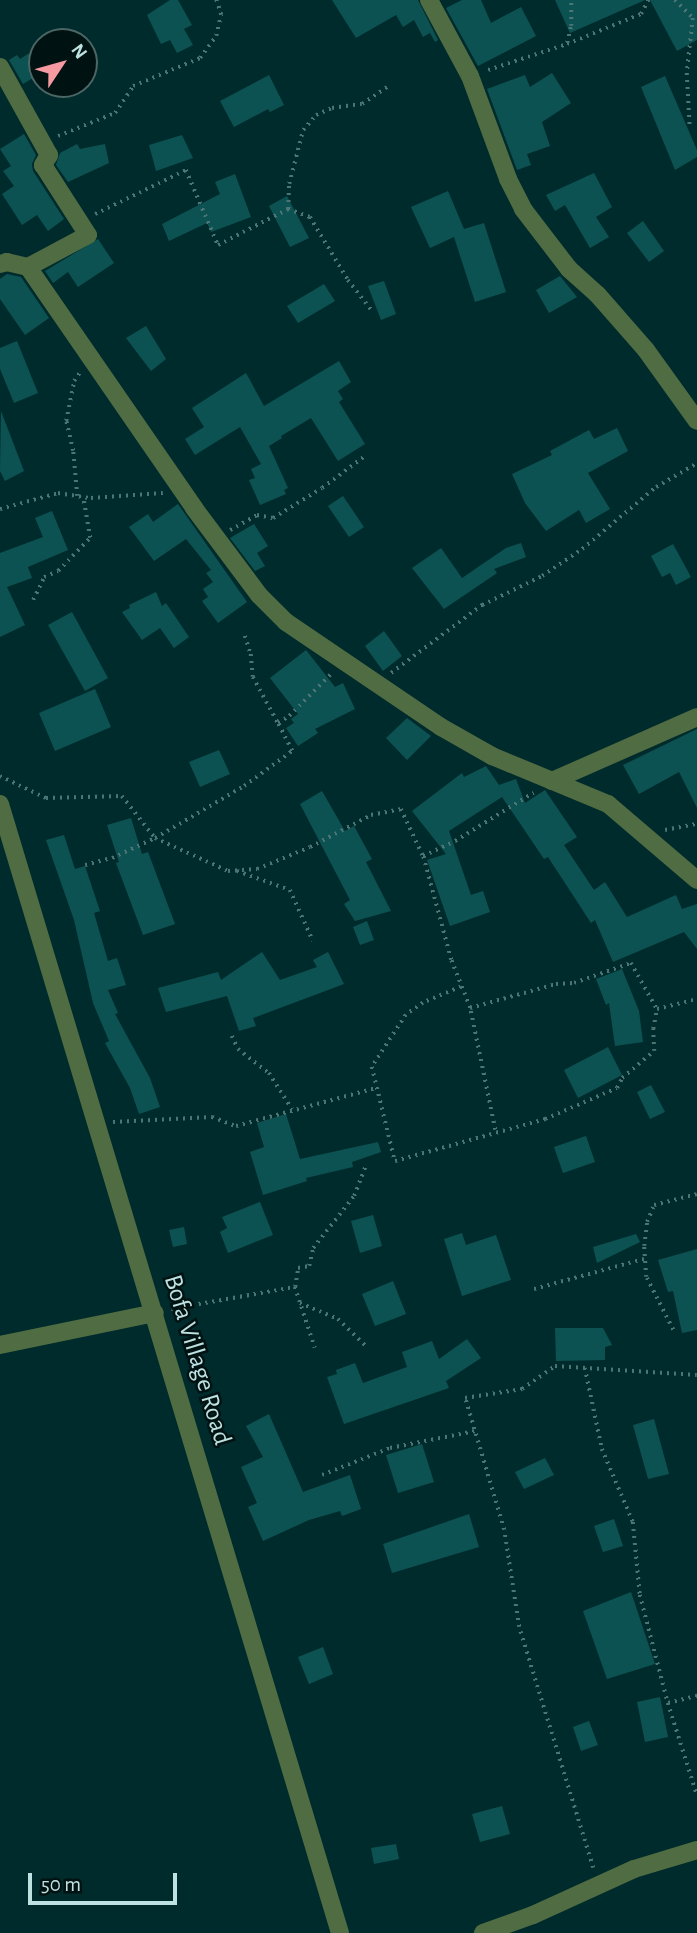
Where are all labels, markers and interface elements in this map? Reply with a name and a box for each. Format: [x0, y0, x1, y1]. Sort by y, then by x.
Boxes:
north arrow [28, 28, 98, 98]
text: N [67, 41, 90, 62]
street label: Bofa Village Road [156, 1271, 238, 1449]
scale bar [32, 1860, 180, 1904]
text: 50 m [41, 1874, 81, 1895]

